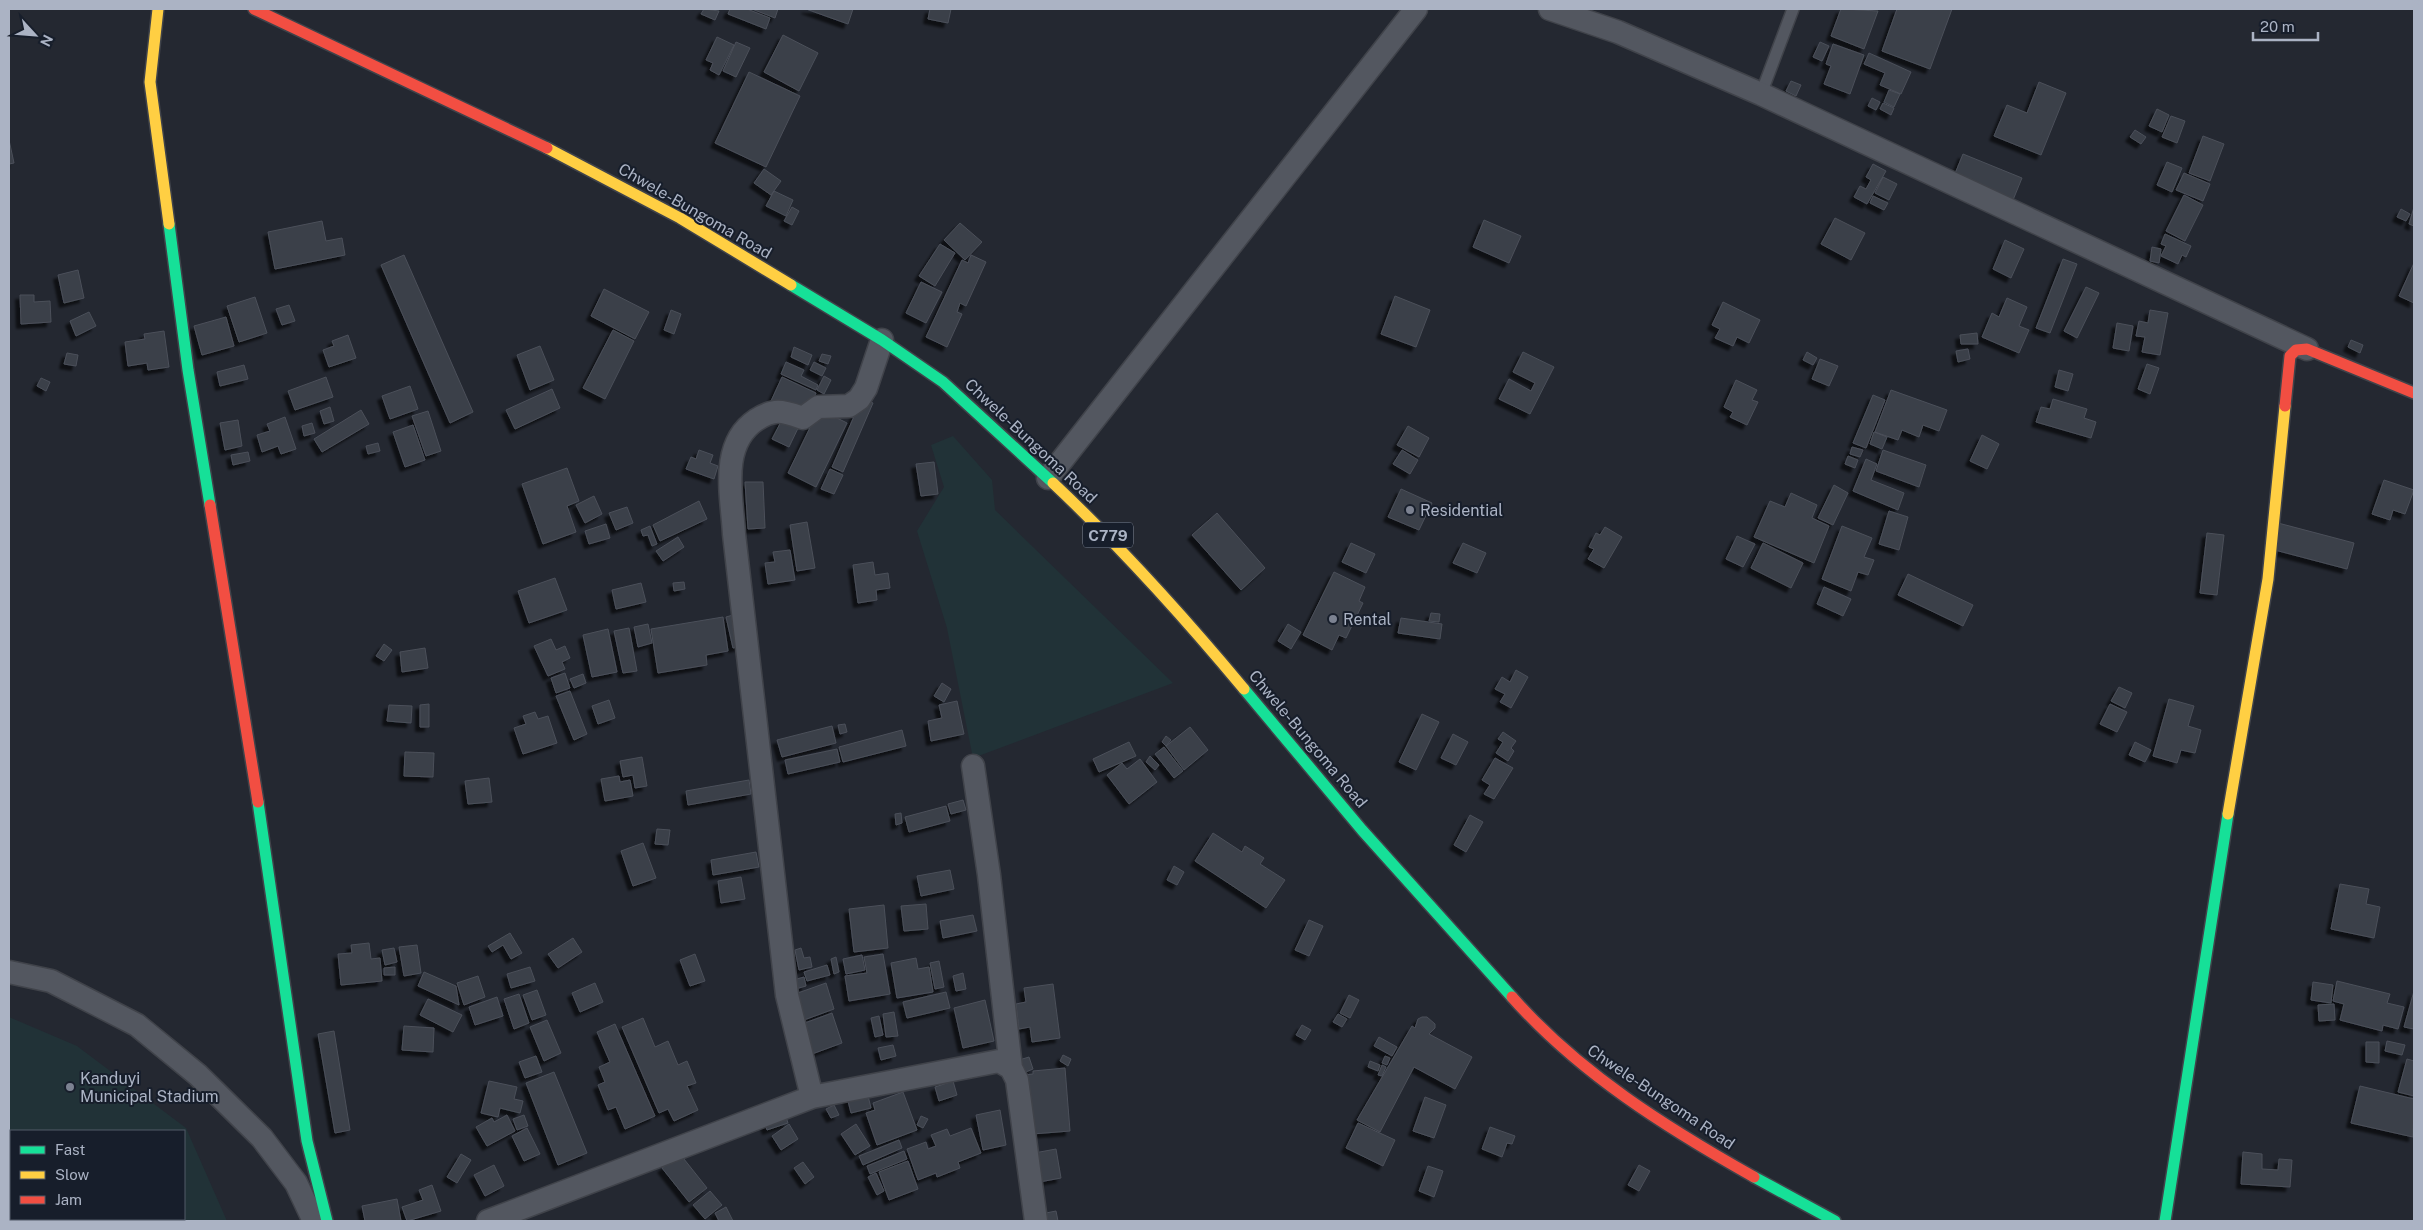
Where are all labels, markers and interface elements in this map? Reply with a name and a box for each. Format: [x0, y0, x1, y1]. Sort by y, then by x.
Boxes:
north arrow [10, 10, 60, 60]
scale bar [2253, 10, 2318, 42]
text: 20 m [2260, 18, 2295, 35]
text: N [37, 32, 56, 49]
street label: Chwele-Bungoma Road [615, 159, 775, 263]
street label: Chwele-Bungoma Road [961, 375, 1101, 507]
place label: Residential [1420, 501, 1503, 520]
marker: Residential [1404, 504, 1416, 516]
road number: C779 [1083, 522, 1133, 548]
place label: Rental [1343, 610, 1392, 629]
marker: Rental [1327, 613, 1339, 625]
street label: Chwele-Bungoma Road [1245, 666, 1371, 812]
street label: Chwele-Bungoma Road [1584, 1041, 1738, 1153]
place label: Kanduyi Municipal Stadium [80, 1069, 219, 1106]
marker: Kanduyi Municipal Stadium [64, 1081, 76, 1093]
legend [10, 1130, 185, 1220]
text: Fast [55, 1141, 85, 1158]
text: Slow [55, 1166, 90, 1183]
text: Jam [55, 1191, 82, 1208]

